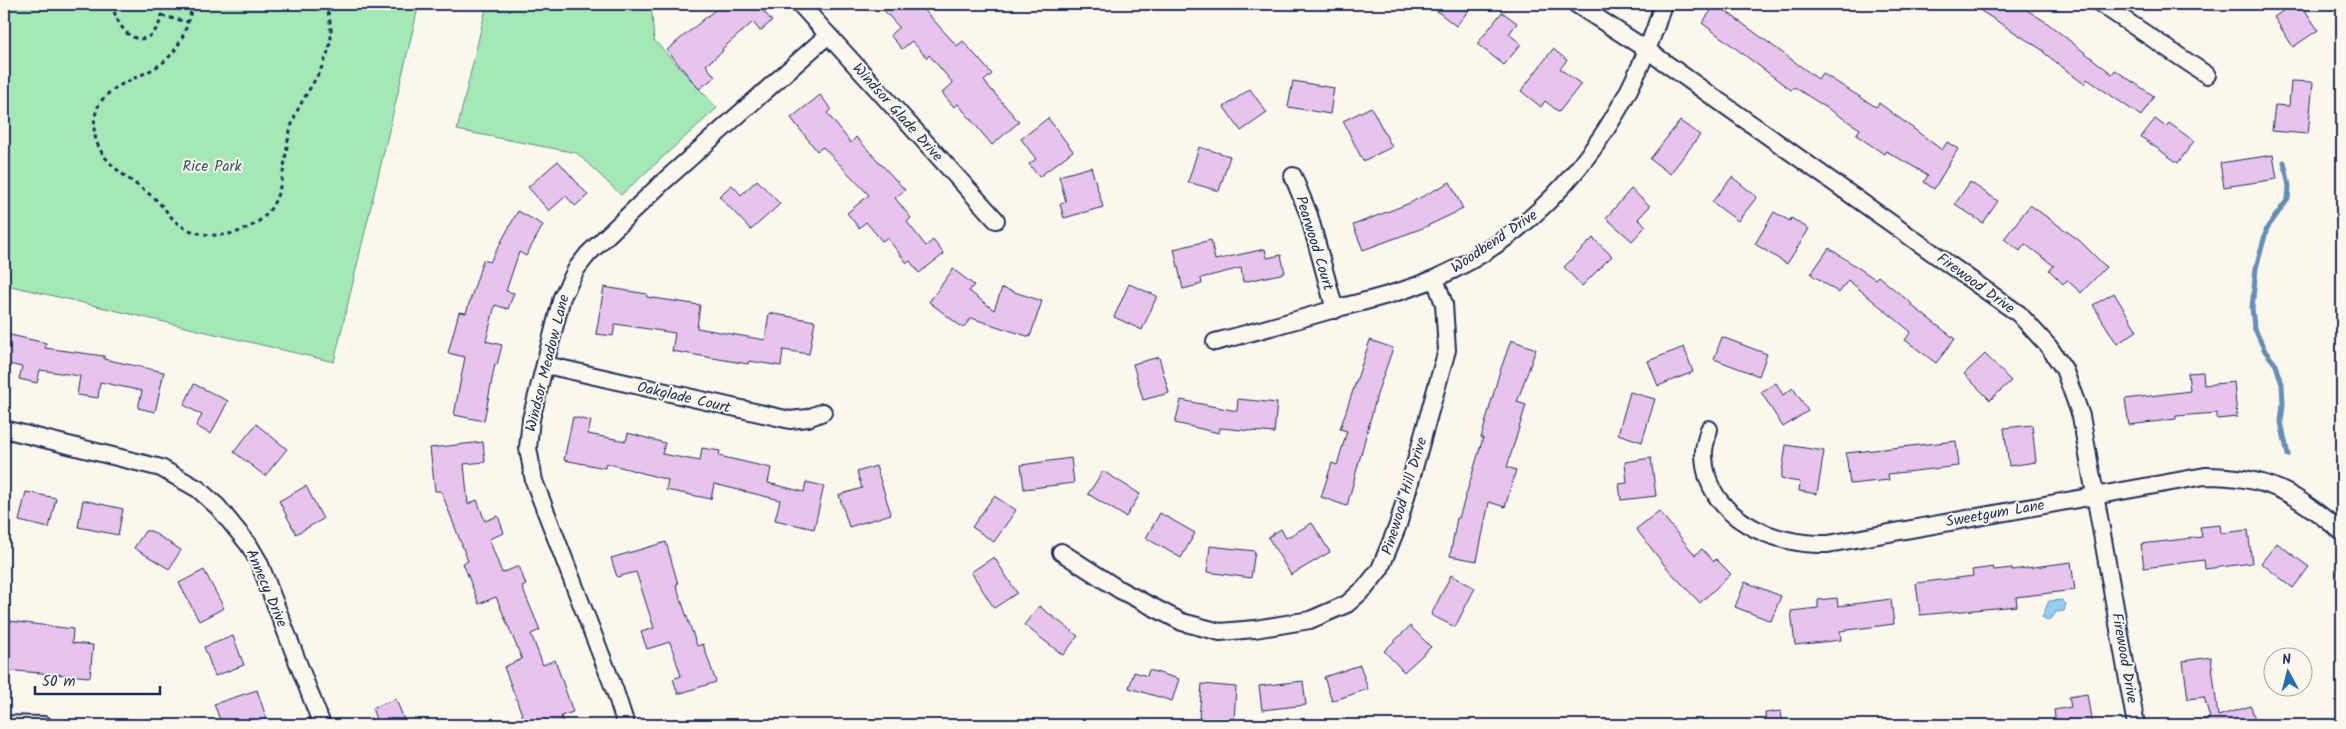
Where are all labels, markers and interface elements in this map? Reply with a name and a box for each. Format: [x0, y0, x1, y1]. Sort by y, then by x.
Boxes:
street label: Windsor Glade Drive [846, 58, 949, 168]
park label: Rice Park [183, 155, 242, 179]
street label: Pearwood Court [1288, 193, 1340, 294]
street label: Woodbend Drive [1446, 204, 1543, 280]
street label: Firewood Drive [1931, 247, 2020, 321]
street label: Windsor Meadow Lane [519, 292, 577, 435]
street label: Oakglade Court [635, 376, 733, 420]
street label: Pinewood Hill Drive [1376, 434, 1434, 558]
street label: Sweetgum Lane [1944, 493, 2047, 534]
street label: Annecy Drive [239, 546, 293, 631]
street label: Firewood Drive [2104, 611, 2144, 706]
north arrow [2264, 646, 2314, 696]
text: N [2281, 649, 2292, 672]
scale bar [35, 664, 160, 696]
text: 50 m [42, 670, 76, 694]

